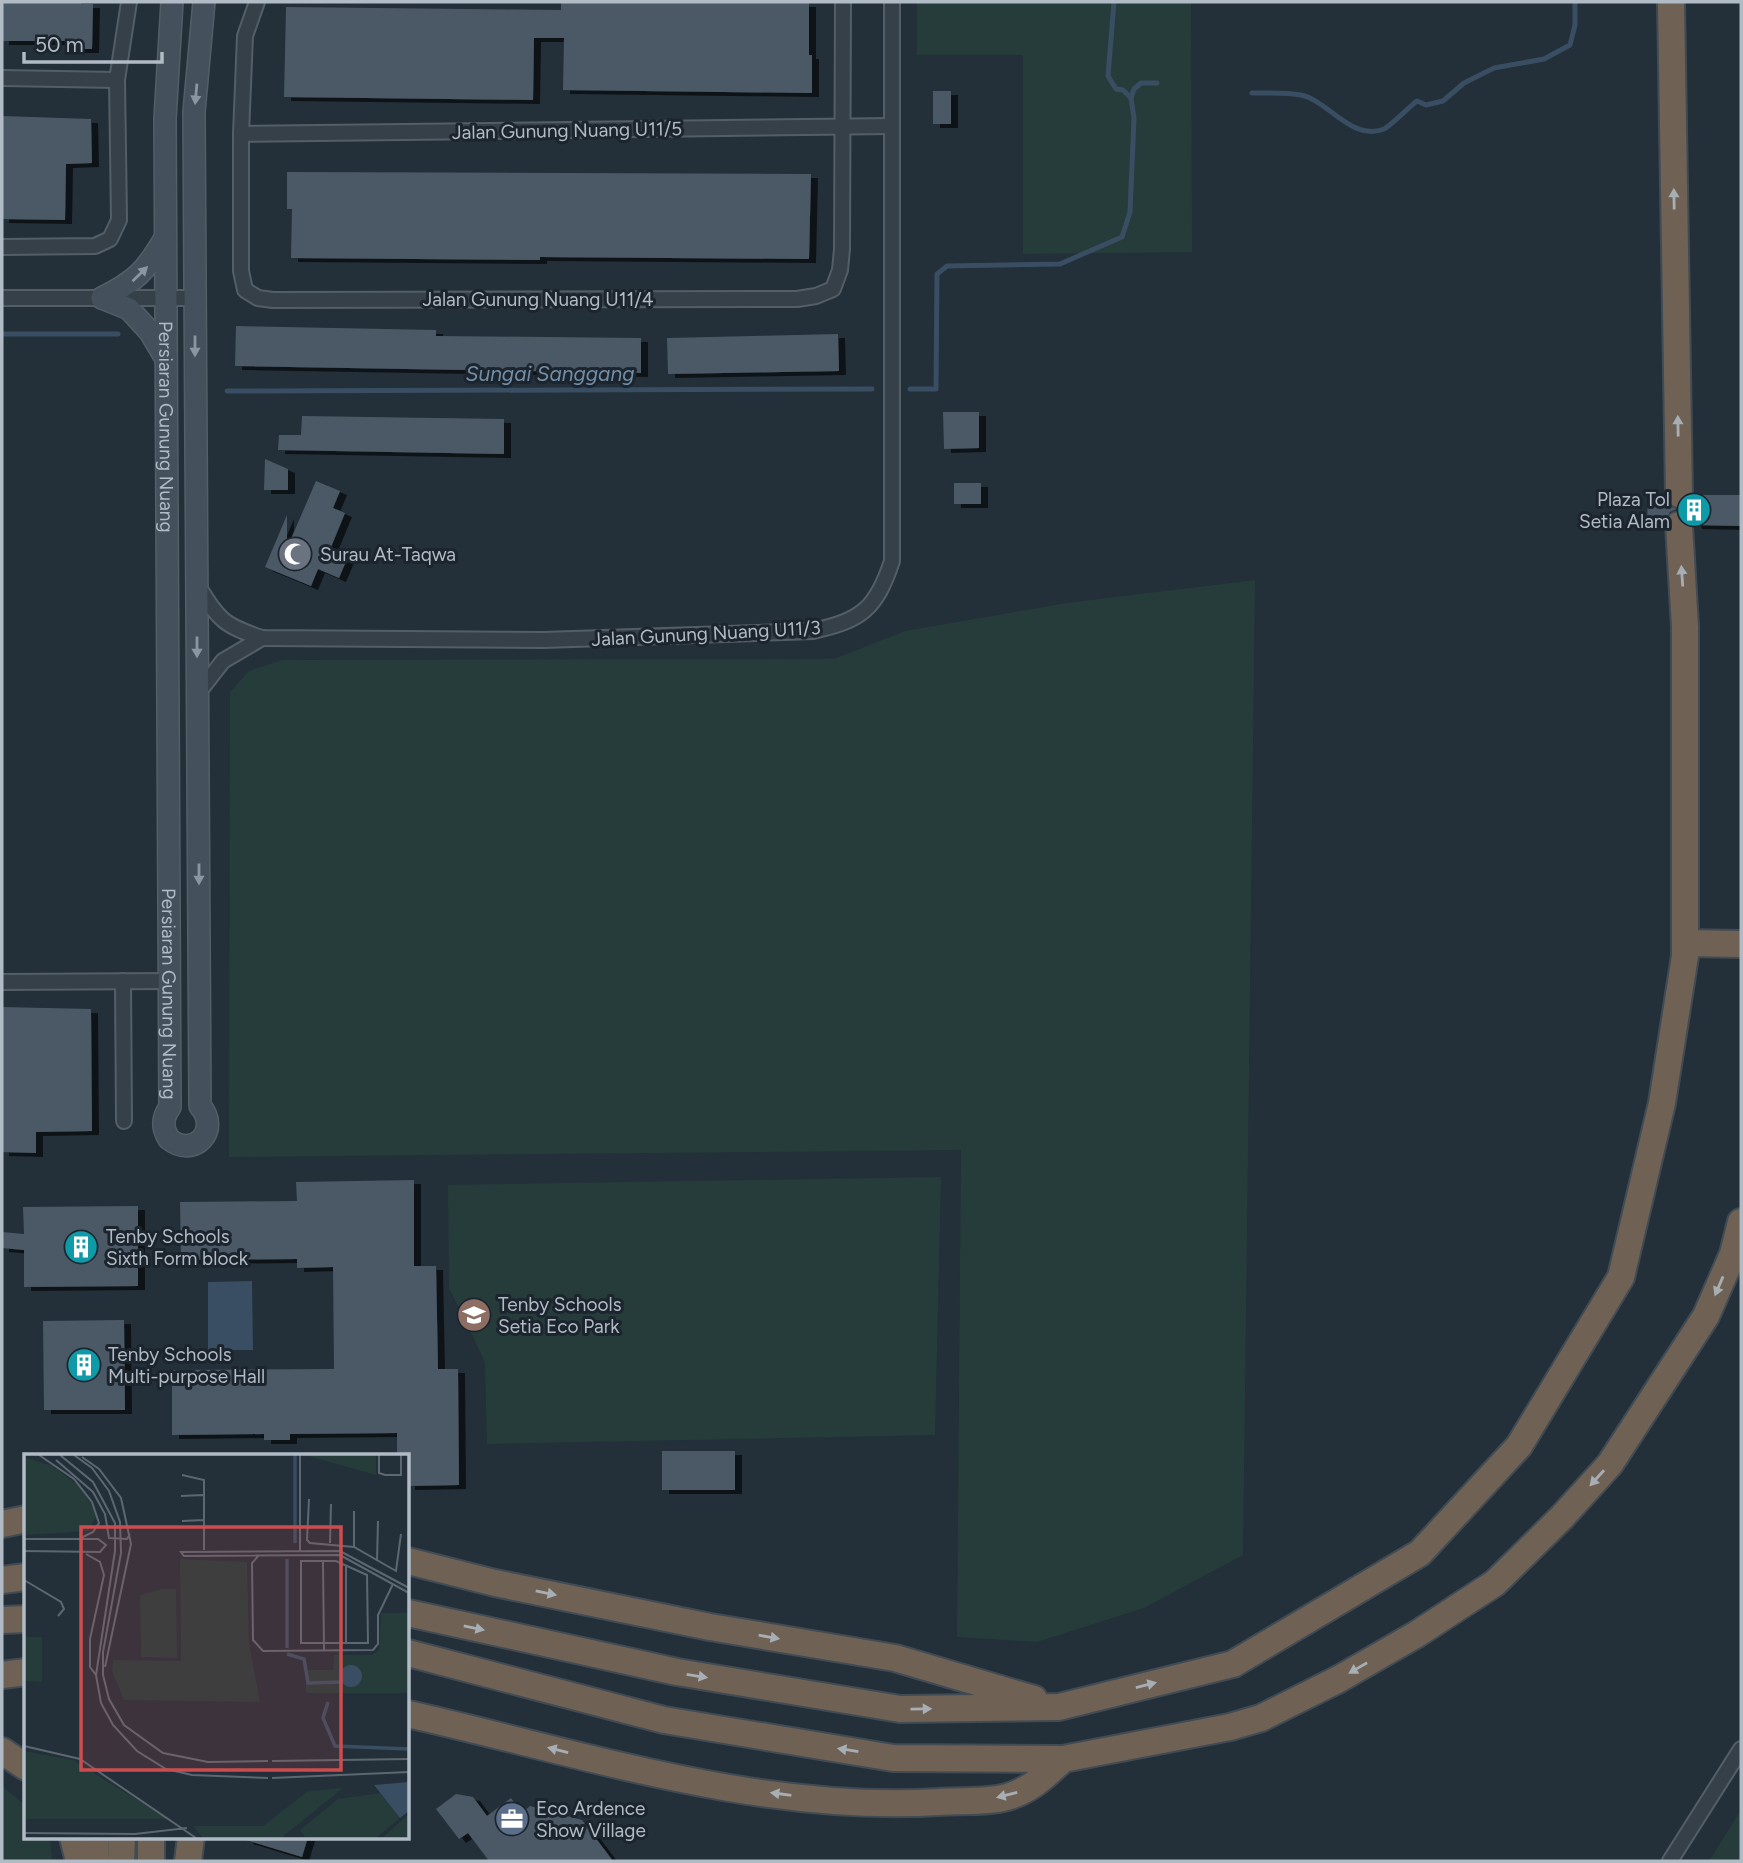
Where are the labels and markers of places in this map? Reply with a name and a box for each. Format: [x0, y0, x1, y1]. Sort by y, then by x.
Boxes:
place label: Plaza Tol Setia Alam [1579, 488, 1670, 533]
building icon: Plaza Tol Setia Alam [1675, 491, 1713, 529]
mosque icon: Surau At-Taqwa [276, 535, 314, 573]
place label: Surau At-Taqwa [320, 543, 456, 566]
place label: Tenby Schools Sixth Form block [106, 1225, 249, 1270]
building icon: Tenby Schools Sixth Form block [62, 1228, 100, 1266]
place label: Tenby Schools Setia Eco Park [498, 1293, 622, 1338]
school or university icon: Tenby Schools Setia Eco Park [455, 1296, 493, 1334]
place label: Tenby Schools Multi-purpose Hall [108, 1343, 265, 1388]
building icon: Tenby Schools Multi-purpose Hall [65, 1346, 103, 1384]
place label: Eco Ardence Show Village [536, 1797, 646, 1842]
office icon: Eco Ardence Show Village [493, 1800, 531, 1838]

